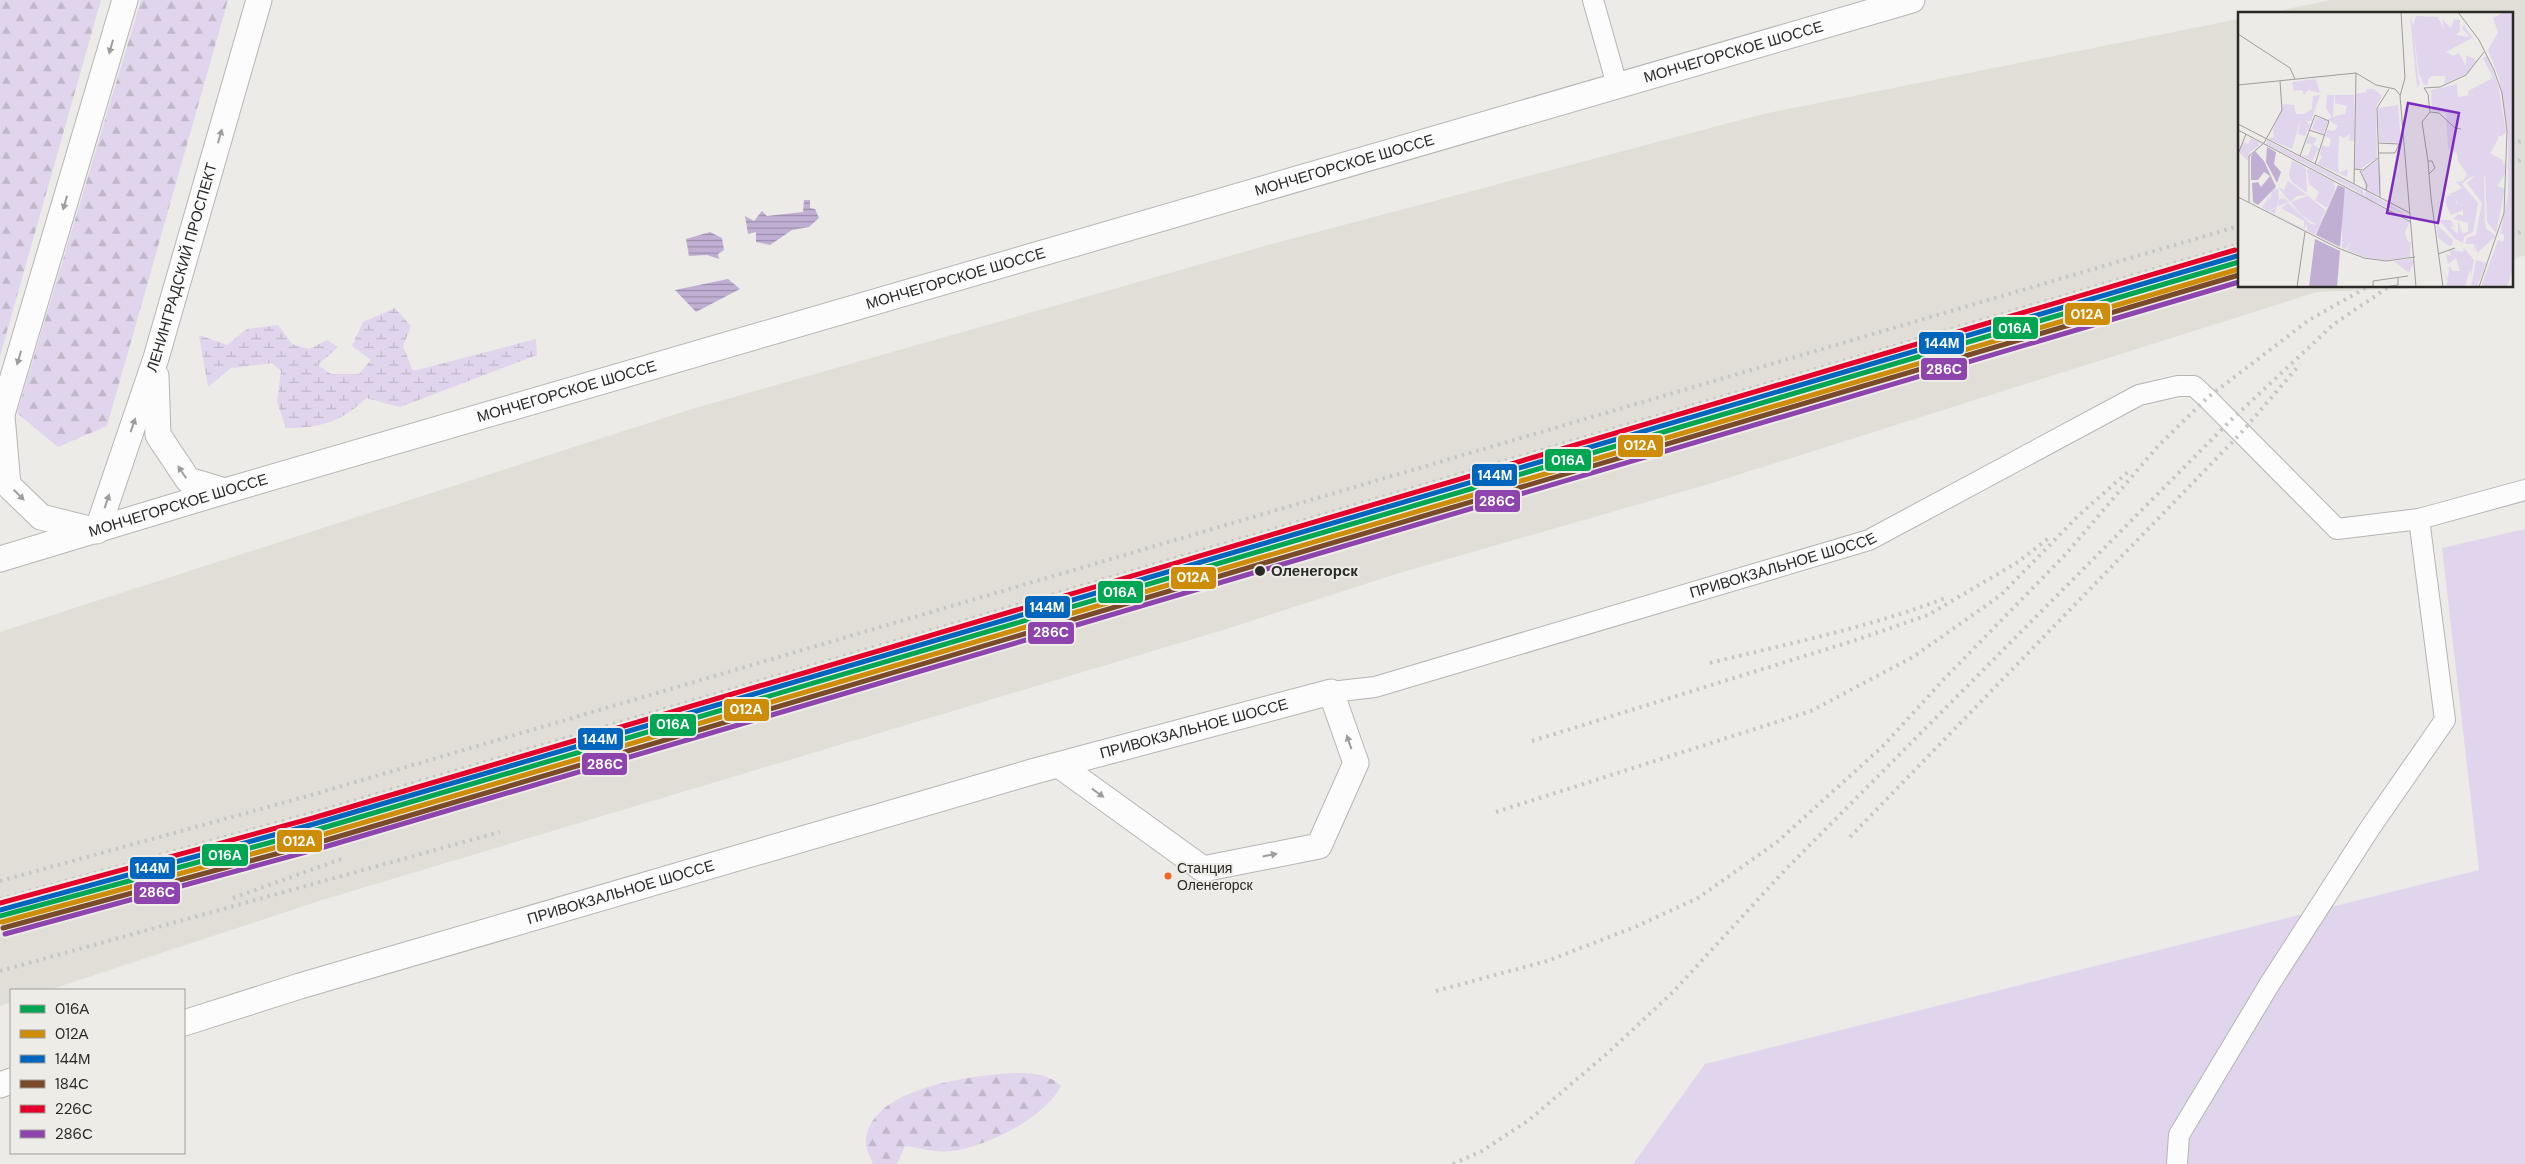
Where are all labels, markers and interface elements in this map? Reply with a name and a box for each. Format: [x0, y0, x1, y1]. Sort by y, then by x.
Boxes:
inset map [2238, 12, 2512, 288]
street label: МОНЧЕГОРСКОЕ ШОССЕ [1641, 16, 1825, 88]
one-way arrow [107, 39, 115, 54]
one-way arrow [216, 128, 224, 143]
street label: МОНЧЕГОРСКОЕ ШОССЕ [1252, 130, 1437, 201]
street label: ЛЕНИНГРАДСКИЙ ПРОСПЕКТ [142, 160, 222, 375]
one-way arrow [61, 195, 69, 210]
street label: МОНЧЕГОРСКОЕ ШОССЕ [864, 243, 1048, 314]
line badge: 012А [2064, 302, 2111, 326]
text: 012А [2070, 305, 2104, 323]
line badge: 016А [1992, 316, 2039, 340]
text: 016А [1998, 319, 2032, 337]
line badge: 144М [1918, 331, 1965, 355]
text: 144М [1925, 334, 1959, 352]
one-way arrow [15, 351, 23, 366]
street label: МОНЧЕГОРСКОЕ ШОССЕ [475, 356, 659, 427]
line badge: 286С [1920, 357, 1968, 381]
text: 286С [1926, 360, 1962, 378]
one-way arrow [129, 417, 137, 432]
line badge: 012А [1617, 434, 1664, 458]
text: 012А [1623, 436, 1657, 454]
line badge: 016А [1544, 448, 1592, 472]
text: 016А [1551, 451, 1585, 469]
line badge: 144М [1471, 463, 1518, 487]
one-way arrow [178, 465, 187, 478]
text: 144М [1478, 466, 1512, 484]
street label: МОНЧЕГОРСКОЕ ШОССЕ [86, 469, 270, 542]
one-way arrow [13, 489, 25, 501]
line badge: 286С [1474, 489, 1521, 513]
text: 286С [1479, 492, 1515, 510]
one-way arrow [104, 494, 111, 509]
street label: ПРИВОКЗАЛЬНОЕ ШОССЕ [1687, 528, 1880, 603]
place label: Оленегорск [1271, 561, 1358, 581]
marker: Оленегорск [1253, 564, 1267, 578]
line badge: 012А [1170, 566, 1217, 590]
text: 012А [1176, 568, 1210, 586]
line badge: 016А [1097, 580, 1144, 604]
text: 016А [1103, 583, 1137, 601]
line badge: 144М [1024, 595, 1071, 619]
text: 144М [1030, 598, 1064, 616]
line badge: 286С [1027, 621, 1075, 645]
text: 286С [1033, 623, 1069, 641]
street label: ПРИВОКЗАЛЬНОЕ ШОССЕ [1098, 694, 1290, 763]
line badge: 012А [723, 698, 770, 722]
text: 012А [729, 700, 763, 718]
line badge: 016А [649, 713, 697, 737]
text: 016А [656, 715, 690, 733]
line badge: 144М [577, 727, 624, 751]
text: 144М [583, 730, 617, 748]
one-way arrow [1345, 734, 1353, 749]
line badge: 286С [581, 752, 628, 776]
text: 286С [587, 755, 623, 773]
one-way arrow [1091, 788, 1104, 799]
line badge: 012А [276, 829, 323, 853]
text: 012А [282, 832, 316, 850]
line badge: 016А [201, 843, 249, 867]
text: 016А [208, 846, 242, 864]
one-way arrow [1263, 851, 1279, 859]
street label: ПРИВОКЗАЛЬНОЕ ШОССЕ [525, 855, 717, 929]
line badge: 144М [129, 856, 176, 880]
text: 144М [135, 859, 169, 877]
place label: Станция Оленегорск [1177, 859, 1254, 894]
marker: Станция Оленегорск [1163, 871, 1173, 881]
line badge: 286С [133, 881, 181, 905]
text: 286С [139, 883, 175, 901]
legend [10, 989, 185, 1154]
text: 016А [55, 999, 89, 1019]
text: 012А [55, 1024, 89, 1044]
text: 144М [55, 1049, 90, 1069]
text: 184С [55, 1074, 89, 1094]
text: 226С [55, 1099, 93, 1119]
text: 286С [55, 1124, 93, 1144]

